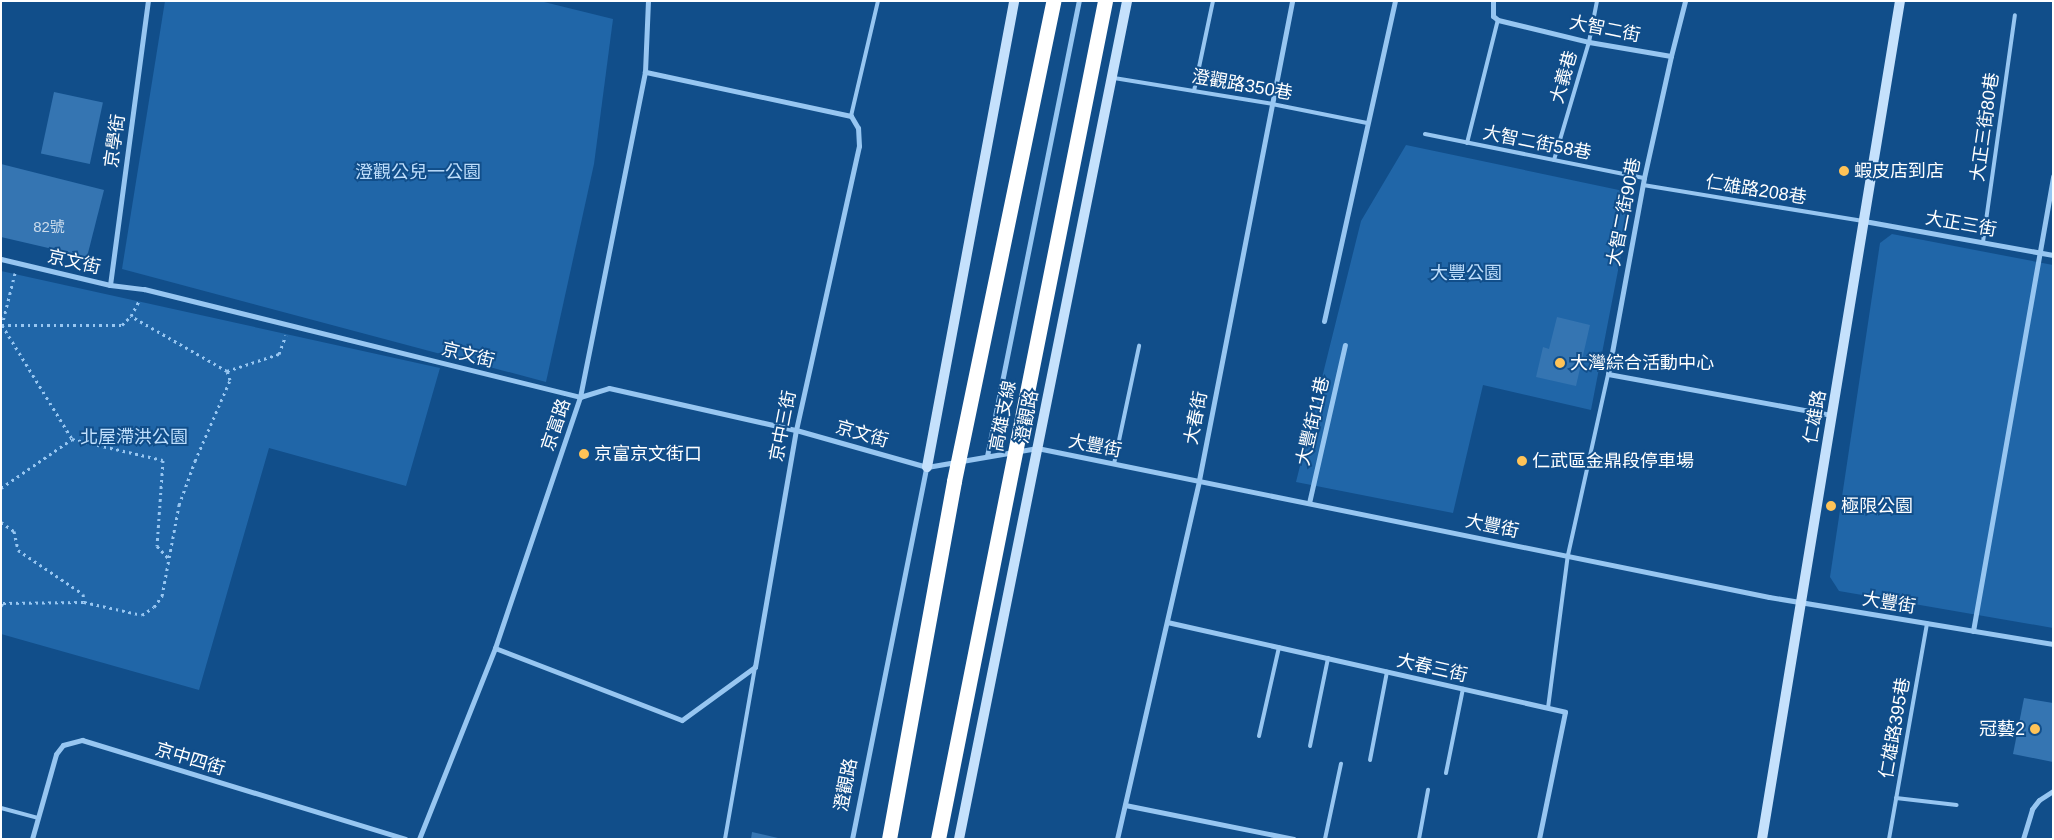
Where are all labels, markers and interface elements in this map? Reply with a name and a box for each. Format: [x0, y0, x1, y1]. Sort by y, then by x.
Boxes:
street label: 大智二街 [1568, 12, 1642, 46]
street label: 大義巷 [1546, 48, 1582, 106]
street label: 澄觀路350巷 [1190, 66, 1294, 104]
street label: 大正三街80巷 [1967, 71, 2003, 183]
street label: 京學街 [101, 113, 129, 169]
street label: 大智二街58巷 [1481, 122, 1593, 164]
street label: 大智二街90巷 [1603, 156, 1645, 268]
place label: 蝦皮店到店 [1854, 160, 1944, 182]
park label: 澄觀公兒一公園 [355, 161, 481, 183]
marker: 蝦皮店到店 [1838, 165, 1850, 177]
street label: 仁雄路208巷 [1704, 171, 1808, 209]
street label: 大正三街 [1924, 207, 1998, 241]
house number: 82號 [33, 218, 65, 236]
street label: 京文街 [45, 245, 103, 279]
park label: 大豐公園 [1430, 262, 1502, 284]
street label: 京文街 [439, 338, 497, 372]
place label: 大灣綜合活動中心 [1570, 352, 1714, 374]
marker: 大灣綜合活動中心 [1554, 357, 1566, 369]
street label: 大豐街11巷 [1292, 374, 1334, 468]
street label: 高雄支線 [986, 379, 1020, 453]
street label: 澄觀路 [1011, 388, 1043, 446]
street label: 京中三街 [766, 389, 800, 463]
street label: 大春街 [1180, 389, 1212, 447]
street label: 仁雄路 [1800, 389, 1830, 445]
street label: 京富路 [537, 396, 575, 454]
street label: 京文街 [833, 416, 891, 452]
park label: 北屋滯洪公園 [80, 426, 188, 448]
street label: 大豐街 [1066, 430, 1124, 462]
place label: 京富京文街口 [594, 443, 702, 465]
marker: 京富京文街口 [578, 448, 590, 460]
place label: 仁武區金鼎段停車場 [1532, 450, 1694, 472]
marker: 仁武區金鼎段停車場 [1516, 455, 1528, 467]
place label: 極限公園 [1841, 495, 1913, 517]
marker: 極限公園 [1825, 500, 1837, 512]
street label: 大豐街 [1463, 510, 1521, 542]
street label: 大豐街 [1861, 588, 1917, 618]
street label: 大春三街 [1394, 649, 1470, 687]
street label: 仁雄路395巷 [1876, 676, 1914, 780]
place label: 冠藝2 [1979, 718, 2025, 740]
marker: 冠藝2 [2029, 723, 2041, 735]
street label: 京中四街 [152, 738, 228, 780]
street label: 澄觀路 [830, 756, 862, 814]

